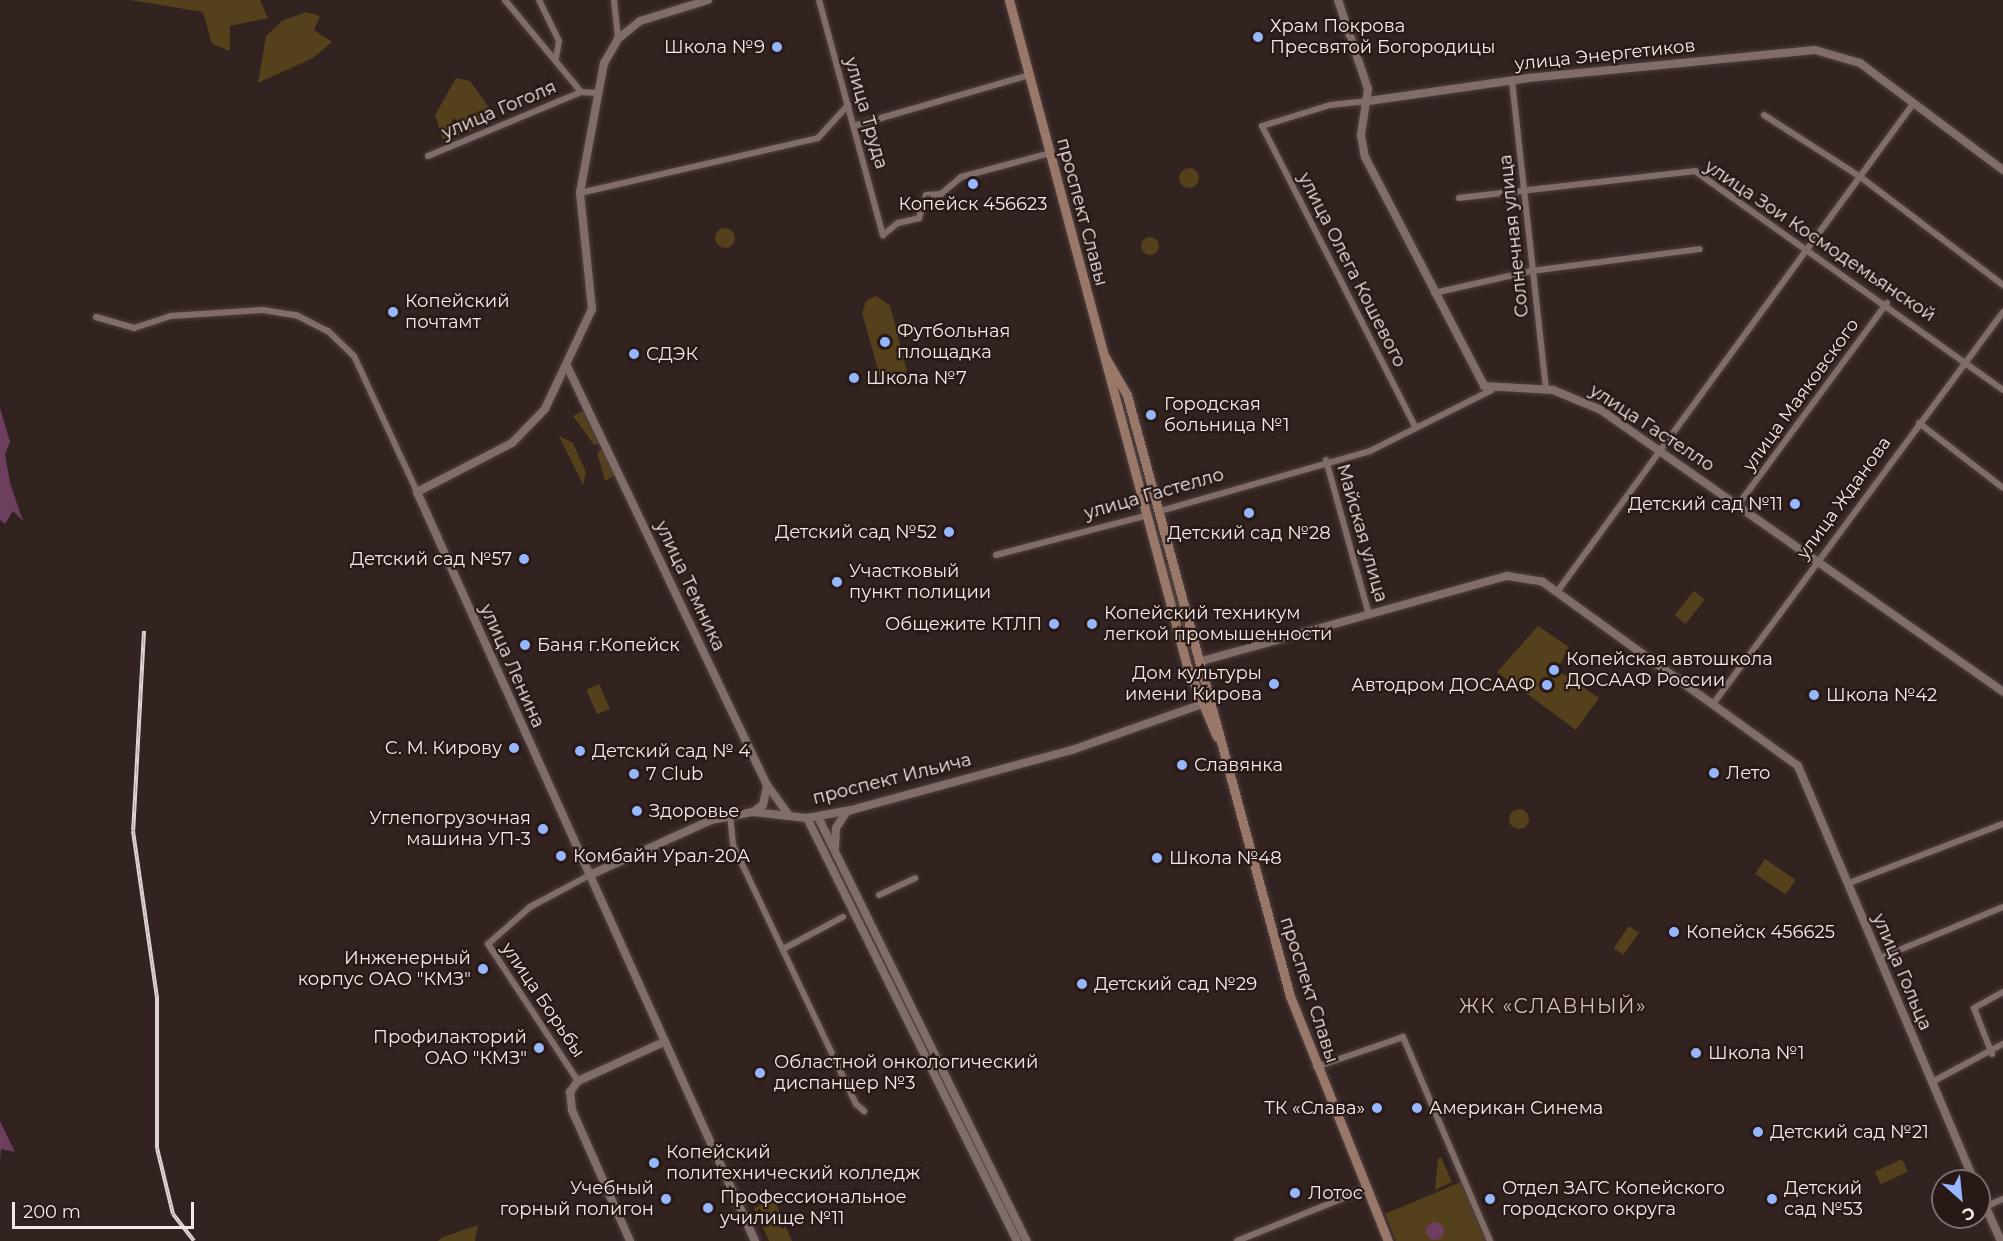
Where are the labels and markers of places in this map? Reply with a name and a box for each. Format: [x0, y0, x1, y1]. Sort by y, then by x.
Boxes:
place label: Храм Покрова Пресвятой Богородицы [1270, 16, 1495, 58]
marker: Храм Покрова Пресвятой Богородицы [1251, 30, 1265, 44]
place label: Школа №9 [664, 36, 765, 58]
marker: Школа №9 [770, 40, 784, 54]
marker: Копейск 456623 [966, 177, 980, 191]
place label: Копейск 456623 [899, 193, 1047, 215]
place label: Копейский почтамт [405, 291, 510, 334]
marker: Копейский почтамт [386, 305, 400, 319]
place label: Футбольная площадка [897, 321, 1010, 364]
marker: Футбольная площадка [878, 335, 892, 349]
place label: СДЭК [646, 343, 698, 365]
marker: СДЭК [627, 347, 641, 361]
place label: Школа №7 [866, 367, 967, 389]
marker: Школа №7 [847, 371, 861, 385]
place label: Городская больница №1 [1164, 394, 1289, 436]
marker: Городская больница №1 [1142, 406, 1160, 424]
place label: Детский сад №11 [1628, 493, 1783, 515]
marker: Детский сад №11 [1788, 497, 1802, 511]
marker: Детский сад №28 [1242, 506, 1256, 520]
place label: Детский сад №52 [775, 521, 937, 543]
place label: Детский сад №28 [1167, 522, 1331, 544]
marker: Детский сад №52 [942, 525, 956, 539]
place label: Детский сад №57 [350, 548, 512, 570]
marker: Детский сад №57 [517, 552, 531, 566]
place label: Участковый пункт полиции [849, 561, 991, 604]
marker: Участковый пункт полиции [830, 575, 844, 589]
place label: Копейский техникум легкой промышенности [1104, 603, 1332, 646]
place label: Общежите КТЛП [885, 613, 1042, 635]
marker: Общежите КТЛП [1047, 617, 1061, 631]
marker: Копейский техникум легкой промышенности [1085, 617, 1099, 631]
place label: Баня г.Копейск [537, 634, 680, 656]
marker: Баня г.Копейск [518, 638, 532, 652]
place label: Копейская автошкола ДОСААФ России [1566, 649, 1773, 692]
place label: Дом культуры имени Кирова [1125, 663, 1262, 706]
marker: Копейская автошкола ДОСААФ России [1547, 663, 1561, 677]
place label: Автодром ДОСААФ [1351, 674, 1535, 696]
marker: Дом культуры имени Кирова [1267, 677, 1281, 691]
marker: Автодром ДОСААФ [1540, 678, 1554, 692]
place label: Школа №42 [1826, 684, 1937, 706]
marker: Школа №42 [1807, 688, 1821, 702]
place label: С. М. Кирову [385, 737, 502, 759]
place label: Детский сад № 4 [592, 740, 750, 762]
marker: С. М. Кирову [507, 741, 521, 755]
marker: Детский сад № 4 [573, 744, 587, 758]
place label: Славянка [1194, 754, 1283, 776]
marker: Славянка [1175, 758, 1189, 772]
place label: Лето [1726, 762, 1770, 784]
place label: 7 Club [646, 763, 703, 785]
marker: Лето [1707, 766, 1721, 780]
marker: 7 Club [627, 767, 641, 781]
place label: Здоровье [649, 800, 739, 822]
marker: Здоровье [630, 804, 644, 818]
place label: Углепогрузочная машина УП-3 [369, 808, 531, 850]
marker: Углепогрузочная машина УП-3 [536, 822, 550, 836]
place label: Комбайн Урал-20А [573, 845, 750, 867]
place label: Школа №48 [1169, 847, 1282, 869]
marker: Комбайн Урал-20А [554, 849, 568, 863]
marker: Школа №48 [1150, 851, 1164, 865]
place label: Копейск 456625 [1686, 921, 1835, 943]
marker: Копейск 456625 [1667, 925, 1681, 939]
place label: Инженерный корпус ОАО "КМЗ" [298, 948, 471, 990]
marker: Инженерный корпус ОАО "КМЗ" [476, 962, 490, 976]
place label: Детский сад №29 [1094, 973, 1257, 995]
marker: Детский сад №29 [1075, 977, 1089, 991]
place label: Профилакторий ОАО "КМЗ" [373, 1027, 527, 1070]
marker: Профилакторий ОАО "КМЗ" [532, 1041, 546, 1055]
place label: Школа №1 [1708, 1042, 1804, 1064]
marker: Школа №1 [1689, 1046, 1703, 1060]
place label: Областной онкологический диспанцер №3 [774, 1052, 1038, 1094]
marker: Областной онкологический диспанцер №3 [751, 1064, 769, 1082]
place label: ТК «Слава» [1264, 1097, 1365, 1119]
place label: Американ Синема [1429, 1097, 1603, 1119]
marker: ТК «Слава» [1370, 1101, 1384, 1115]
marker: Американ Синема [1410, 1101, 1424, 1115]
place label: Детский сад №21 [1770, 1121, 1929, 1143]
marker: Детский сад №21 [1751, 1125, 1765, 1139]
place label: Копейский политехнический колледж [666, 1142, 920, 1184]
marker: Копейский политехнический колледж [647, 1156, 661, 1170]
place label: Учебный горный полигон [500, 1178, 654, 1220]
place label: Отдел ЗАГС Копейского городского округа [1502, 1178, 1725, 1220]
place label: Детский сад №53 [1784, 1178, 1863, 1220]
place label: Лотос [1308, 1182, 1363, 1204]
marker: Лотос [1286, 1184, 1304, 1202]
place label: Профессиональное училище №11 [720, 1187, 907, 1230]
marker: Учебный горный полигон [659, 1192, 673, 1206]
marker: Отдел ЗАГС Копейского городского округа [1483, 1192, 1497, 1206]
marker: Детский сад №53 [1765, 1192, 1779, 1206]
marker: Профессиональное училище №11 [701, 1201, 715, 1215]

